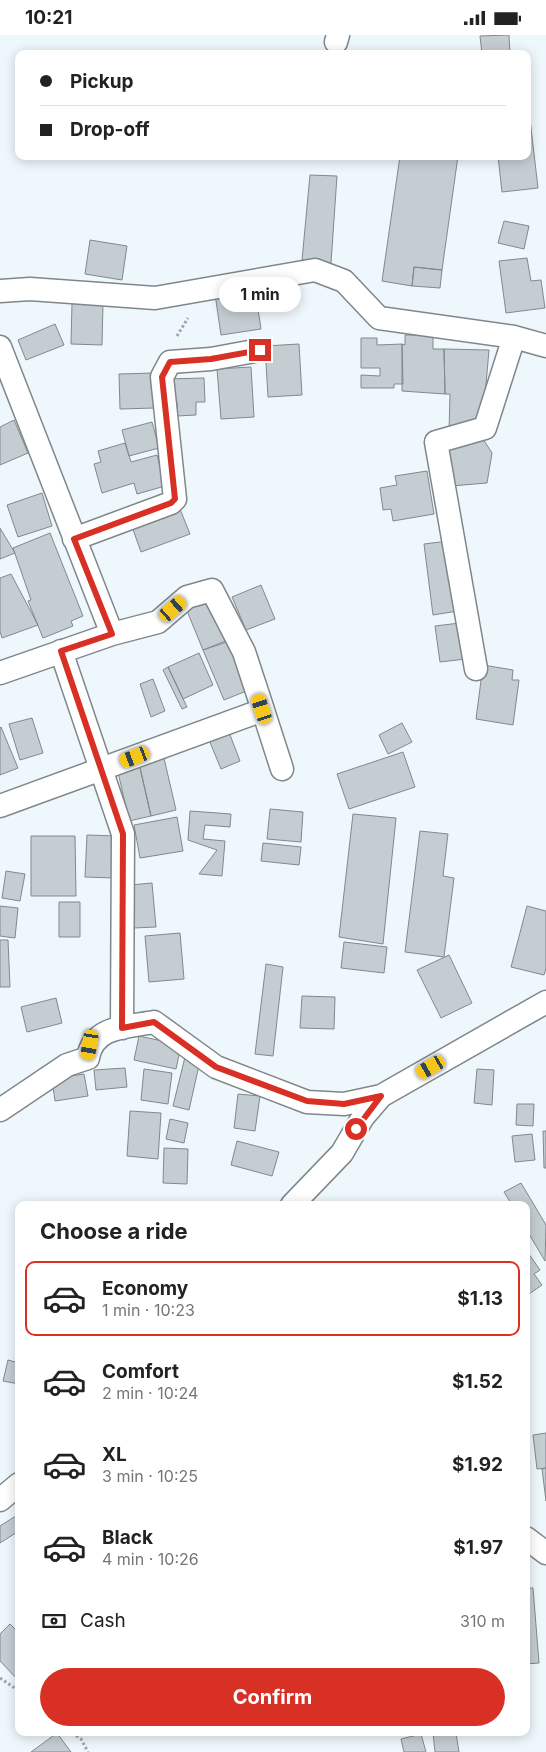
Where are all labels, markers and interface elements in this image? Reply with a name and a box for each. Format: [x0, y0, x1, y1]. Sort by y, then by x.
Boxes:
text: 10:21 [25, 6, 73, 29]
text: Pickup [70, 70, 133, 93]
text: Drop-off [70, 118, 150, 141]
callout: 1 min [219, 277, 301, 313]
text: 1 min [240, 284, 280, 304]
route end [249, 339, 271, 361]
car [156, 593, 189, 625]
car [250, 692, 273, 726]
car [118, 745, 151, 769]
car [80, 1029, 99, 1061]
car [414, 1053, 447, 1081]
route start [345, 1118, 367, 1140]
text: Choose a ride [40, 1218, 188, 1244]
icon: car [42, 1276, 87, 1321]
text: Economy [102, 1277, 188, 1300]
text: $1.13 [457, 1287, 503, 1310]
text: 1 min · 10:23 [102, 1300, 195, 1320]
icon: car [42, 1359, 87, 1404]
text: Comfort [102, 1360, 179, 1383]
text: $1.52 [452, 1370, 503, 1393]
text: 2 min · 10:24 [102, 1383, 198, 1403]
icon: car [42, 1442, 87, 1487]
text: XL [102, 1443, 127, 1466]
text: $1.92 [452, 1453, 503, 1476]
text: 3 min · 10:25 [102, 1466, 198, 1486]
icon: car [42, 1525, 87, 1570]
text: Black [102, 1526, 153, 1549]
text: $1.97 [453, 1536, 503, 1559]
text: 4 min · 10:26 [102, 1549, 199, 1569]
icon: cash [40, 1607, 68, 1635]
text: Cash [80, 1609, 126, 1632]
text: 310 m [460, 1611, 505, 1631]
button: Confirm [40, 1668, 505, 1726]

